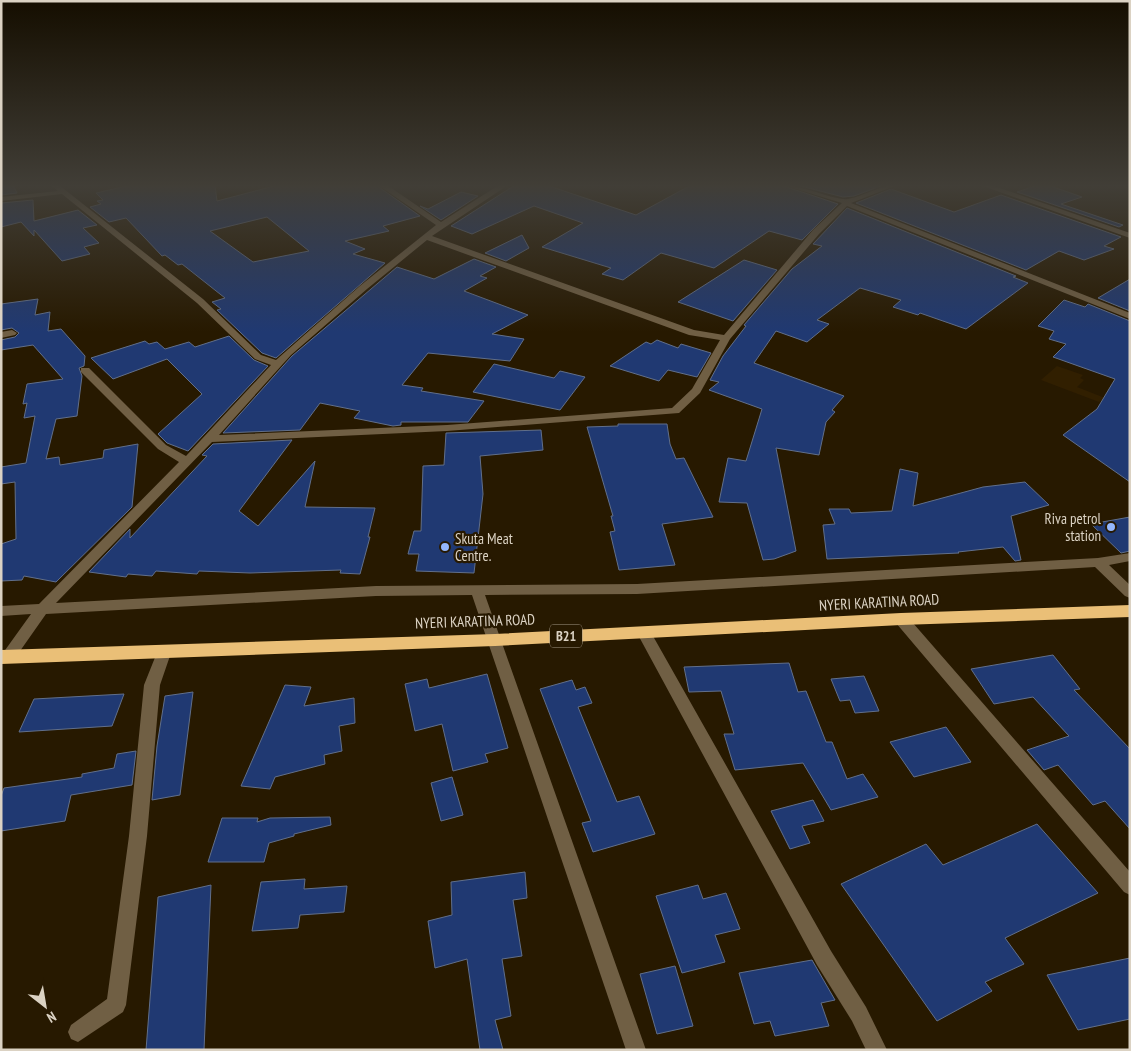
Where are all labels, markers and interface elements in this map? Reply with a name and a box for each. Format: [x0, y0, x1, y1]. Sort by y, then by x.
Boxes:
place label: Riva petrol station [1045, 509, 1101, 545]
marker: Riva petrol station [1105, 521, 1117, 533]
place label: Skuta Meat Centre. [455, 529, 513, 565]
marker: Skuta Meat Centre. [439, 541, 451, 553]
street label: NYERI KARATINA ROAD [818, 589, 940, 615]
street label: NYERI KARATINA ROAD [415, 609, 536, 633]
road number: B21 [550, 624, 582, 648]
north arrow [20, 981, 70, 1031]
text: N [44, 1007, 60, 1027]

